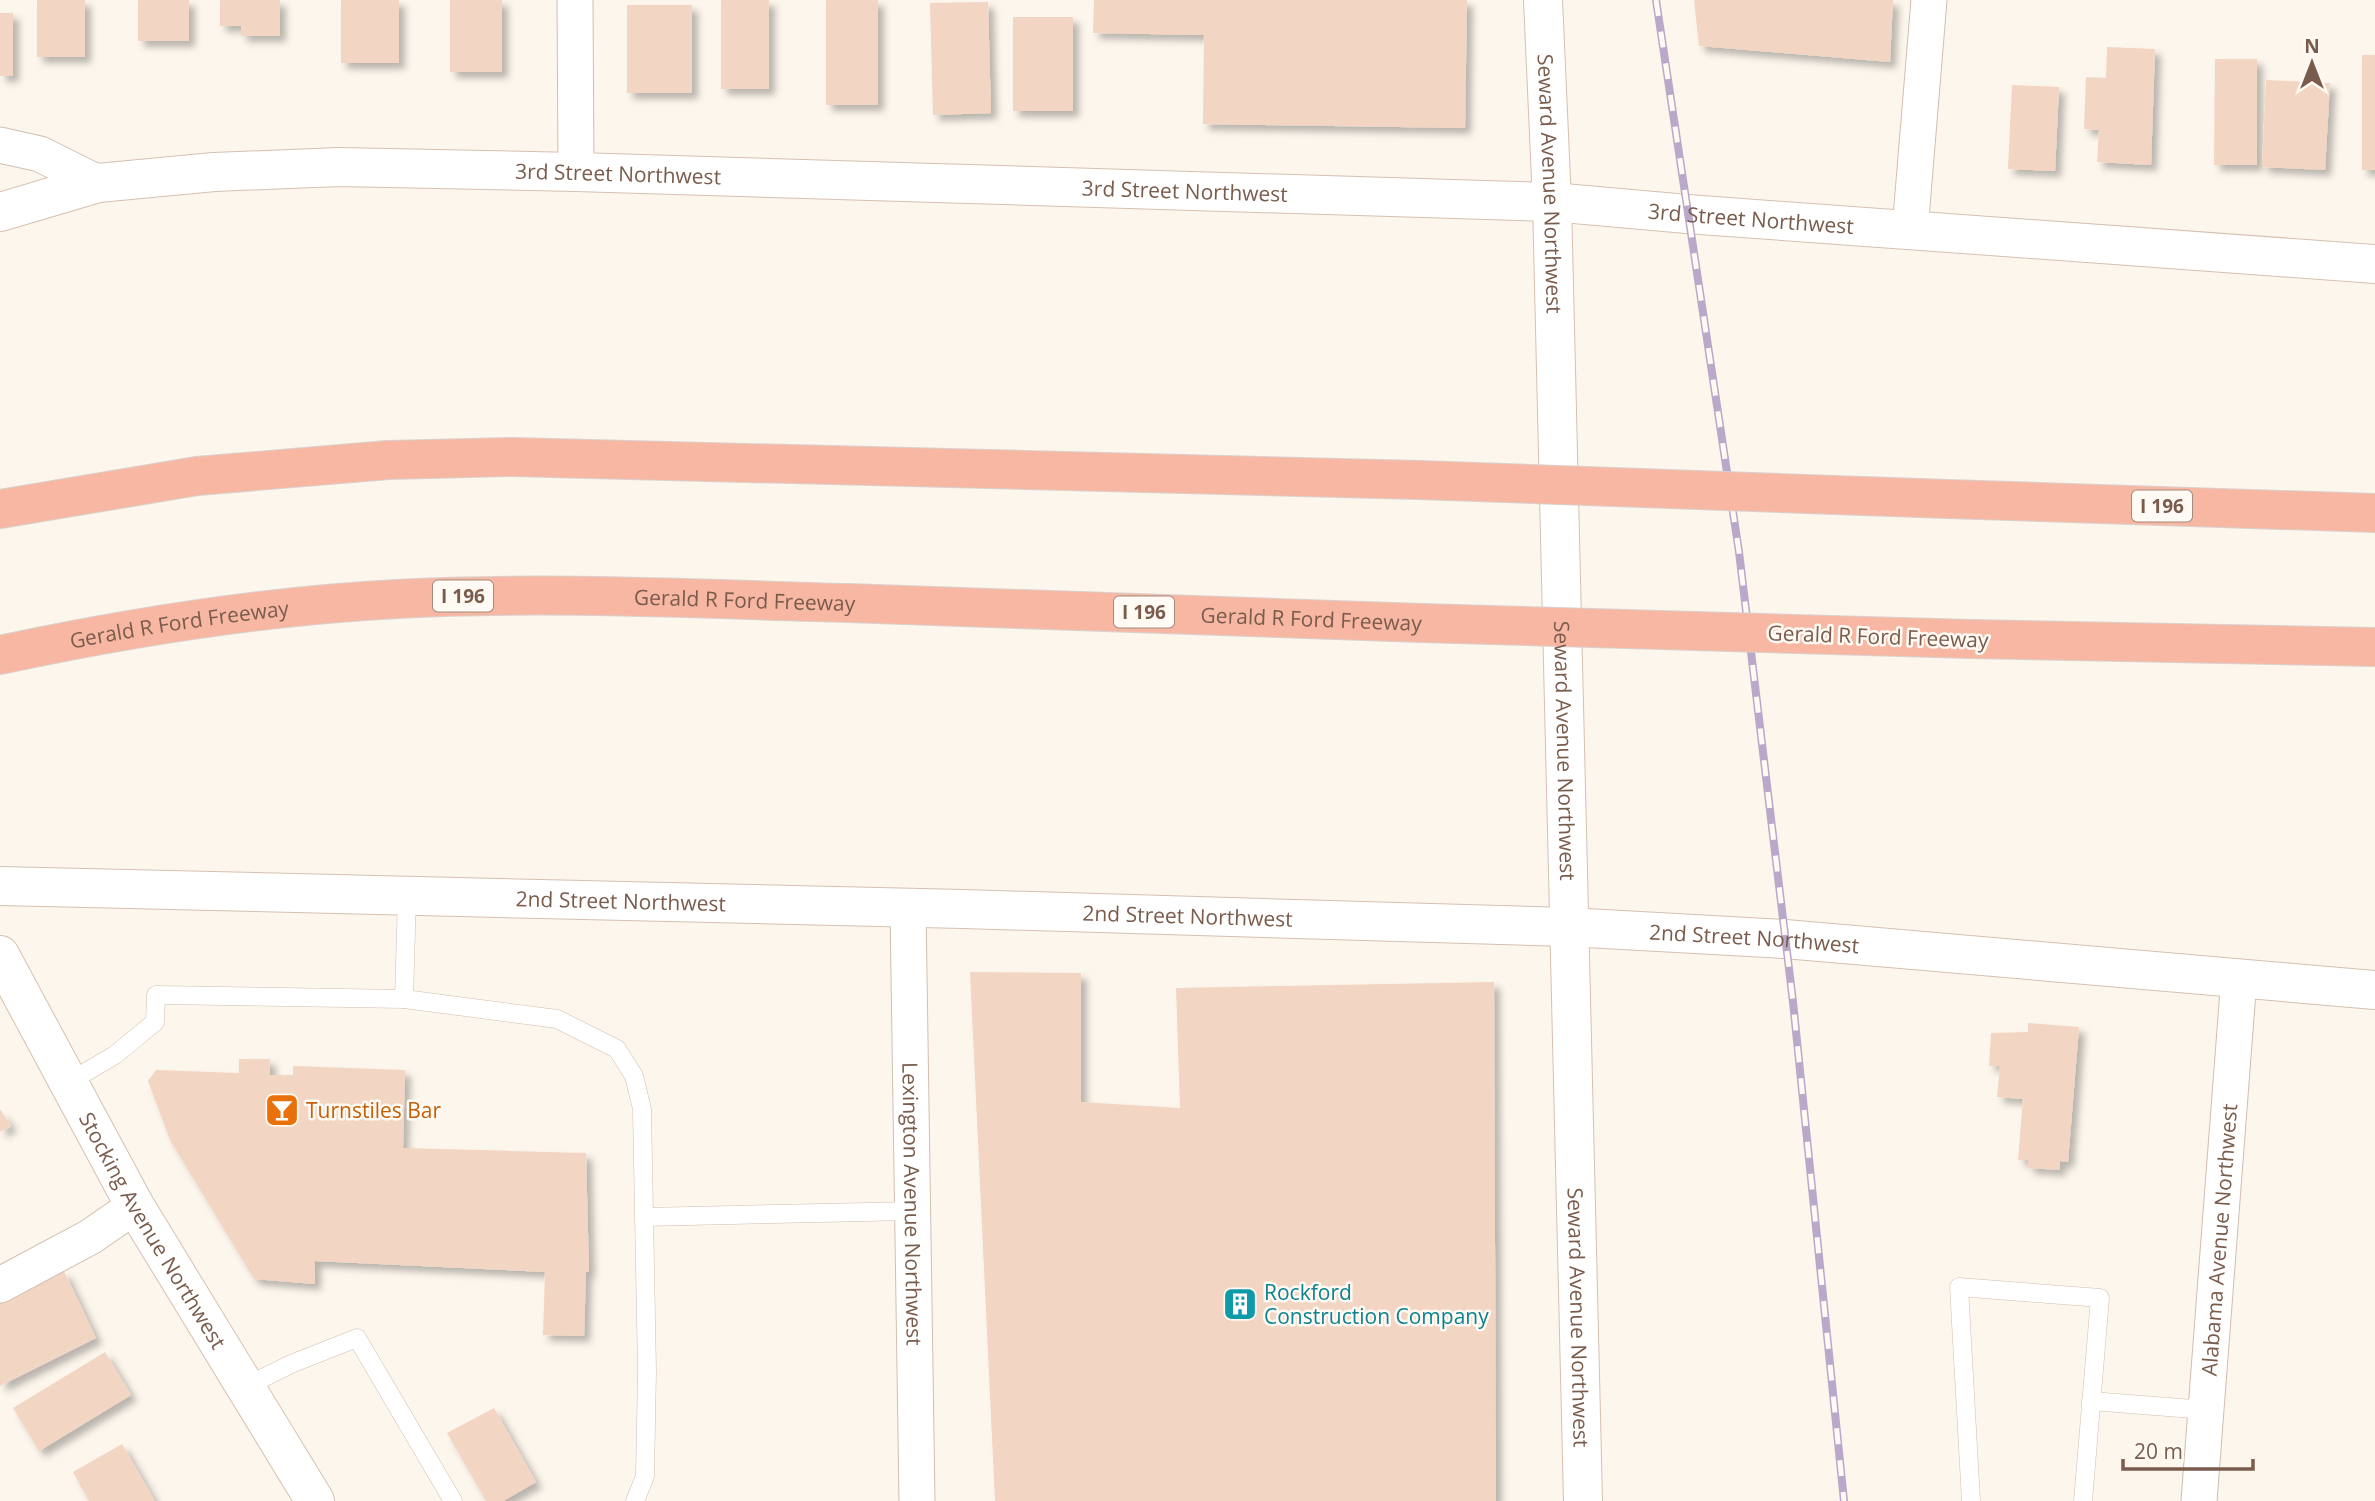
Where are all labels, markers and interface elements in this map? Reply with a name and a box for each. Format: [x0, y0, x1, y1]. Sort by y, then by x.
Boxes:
north arrow [2277, 28, 2347, 98]
text: N [2304, 33, 2320, 59]
street label: Seward Avenue Northwest [1531, 53, 1569, 314]
street label: 3rd Street Northwest [515, 157, 722, 190]
street label: 3rd Street Northwest [1081, 174, 1288, 208]
street label: 3rd Street Northwest [1647, 197, 1855, 240]
road number: I 196 [2132, 491, 2192, 522]
road number: I 196 [433, 580, 493, 611]
street label: Gerald R Ford Freeway [634, 583, 856, 617]
street label: Gerald R Ford Freeway [67, 594, 291, 655]
road number: I 196 [1114, 596, 1174, 628]
street label: Gerald R Ford Freeway [1200, 601, 1423, 637]
street label: Gerald R Ford Freeway [1767, 618, 1989, 654]
street label: Seward Avenue Northwest [1548, 620, 1582, 881]
street label: 2nd Street Northwest [515, 884, 726, 917]
street label: 2nd Street Northwest [1082, 899, 1293, 933]
street label: 2nd Street Northwest [1648, 918, 1860, 959]
street label: Lexington Avenue Northwest [896, 1062, 929, 1346]
bar icon: Turnstiles Bar [263, 1091, 301, 1129]
place label: Turnstiles Bar [306, 1096, 441, 1124]
street label: Alabama Avenue Northwest [2195, 1103, 2243, 1377]
street label: Stocking Avenue Northwest [73, 1107, 233, 1354]
street label: Seward Avenue Northwest [1562, 1187, 1596, 1448]
place label: Rockford Construction Company [1264, 1278, 1489, 1330]
building icon: Rockford Construction Company [1221, 1285, 1259, 1323]
scale bar [2123, 1428, 2252, 1472]
text: 20 m [2134, 1437, 2183, 1465]

